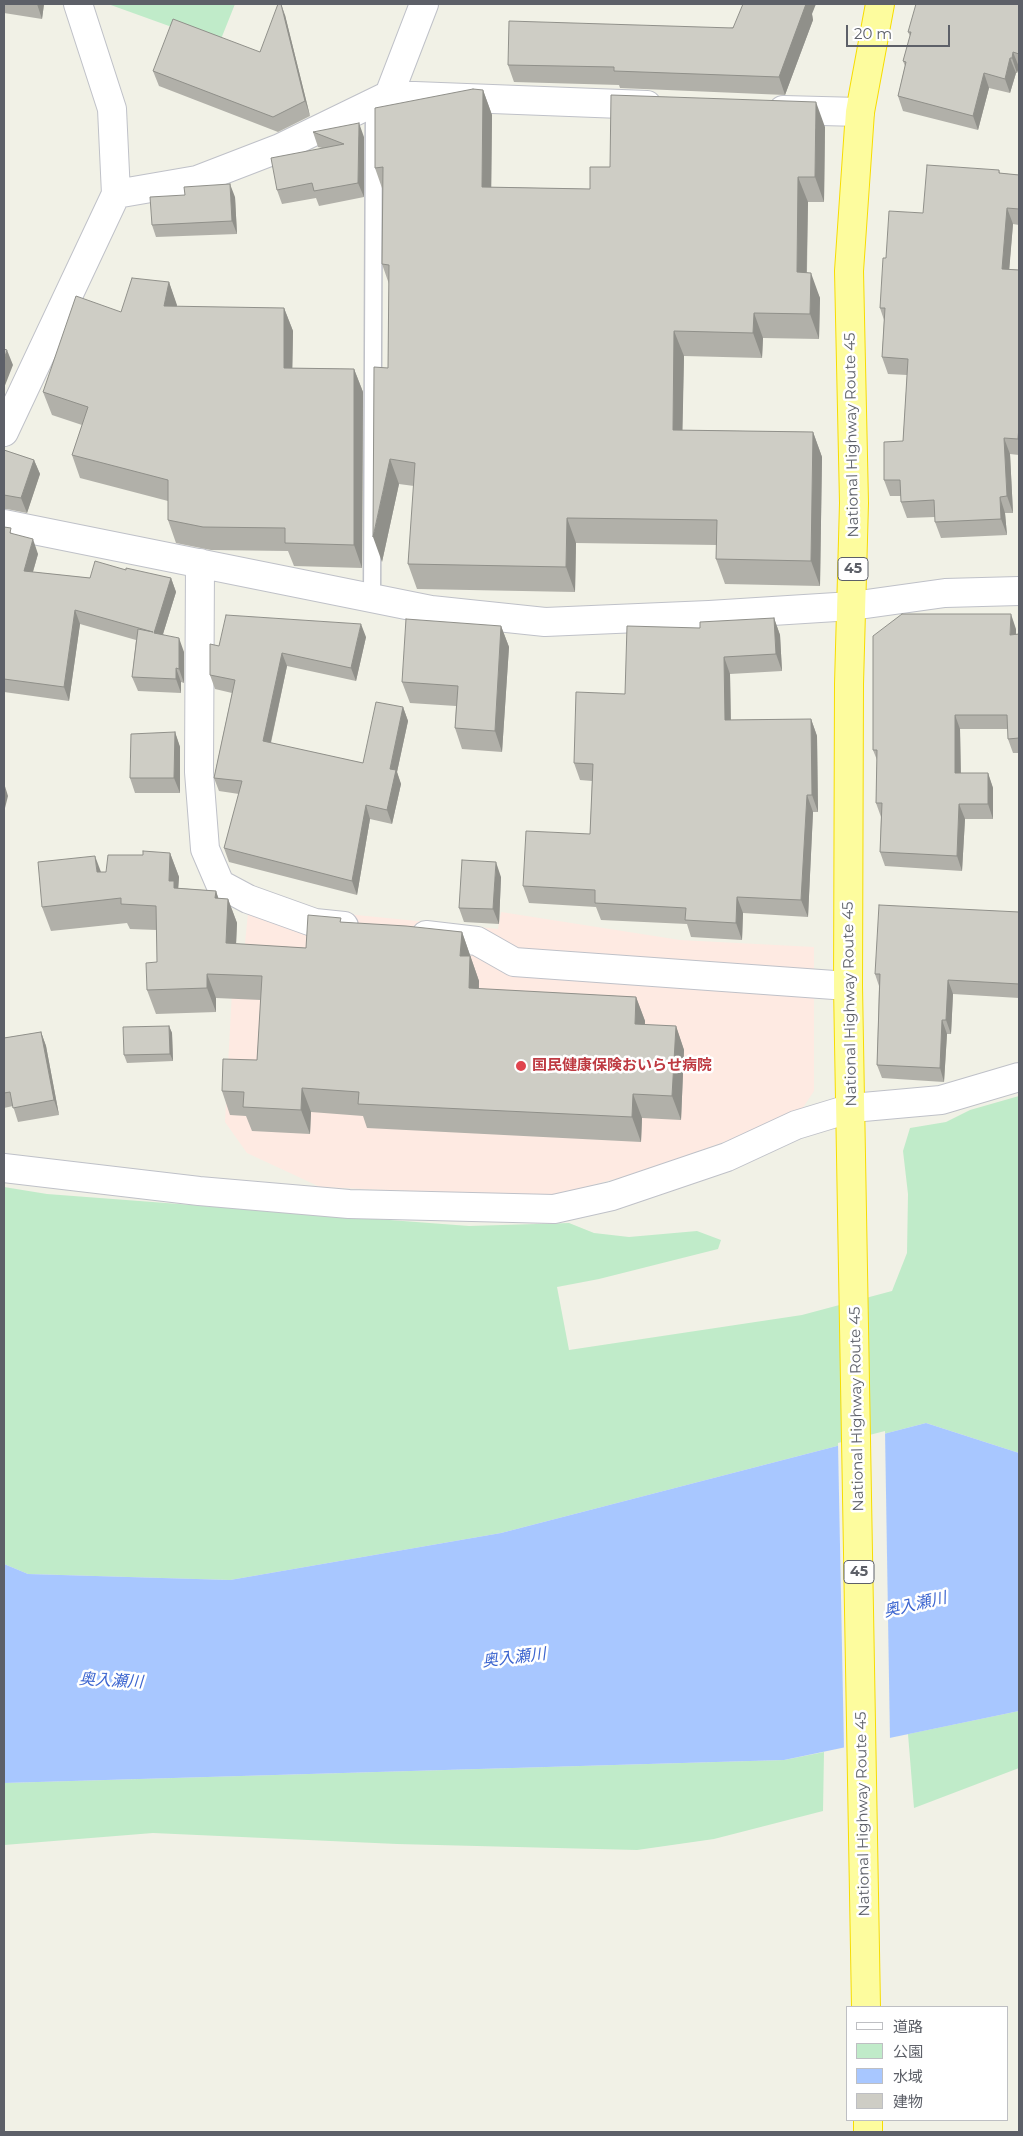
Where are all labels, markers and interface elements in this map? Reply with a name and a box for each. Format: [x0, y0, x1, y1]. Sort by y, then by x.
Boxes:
scale bar [848, 15, 952, 47]
text: 20 m [854, 24, 892, 43]
street label: National Highway Route 45 [841, 332, 863, 538]
road number: 45 [838, 558, 868, 580]
street label: National Highway Route 45 [839, 901, 861, 1107]
place label: 国民健康保険おいらせ病院 [532, 1057, 712, 1075]
marker: 国民健康保険おいらせ病院 [514, 1059, 528, 1073]
street label: National Highway Route 45 [846, 1306, 868, 1512]
road number: 45 [844, 1560, 874, 1584]
water label: 奥入瀬川 [882, 1588, 948, 1622]
water label: 奥入瀬川 [481, 1645, 547, 1671]
water label: 奥入瀬川 [79, 1670, 143, 1692]
street label: National Highway Route 45 [852, 1711, 874, 1917]
legend [846, 2006, 1008, 2121]
text: 道路 [893, 2017, 923, 2036]
text: 公園 [893, 2042, 923, 2061]
text: 水域 [893, 2067, 923, 2086]
text: 建物 [893, 2092, 923, 2111]

